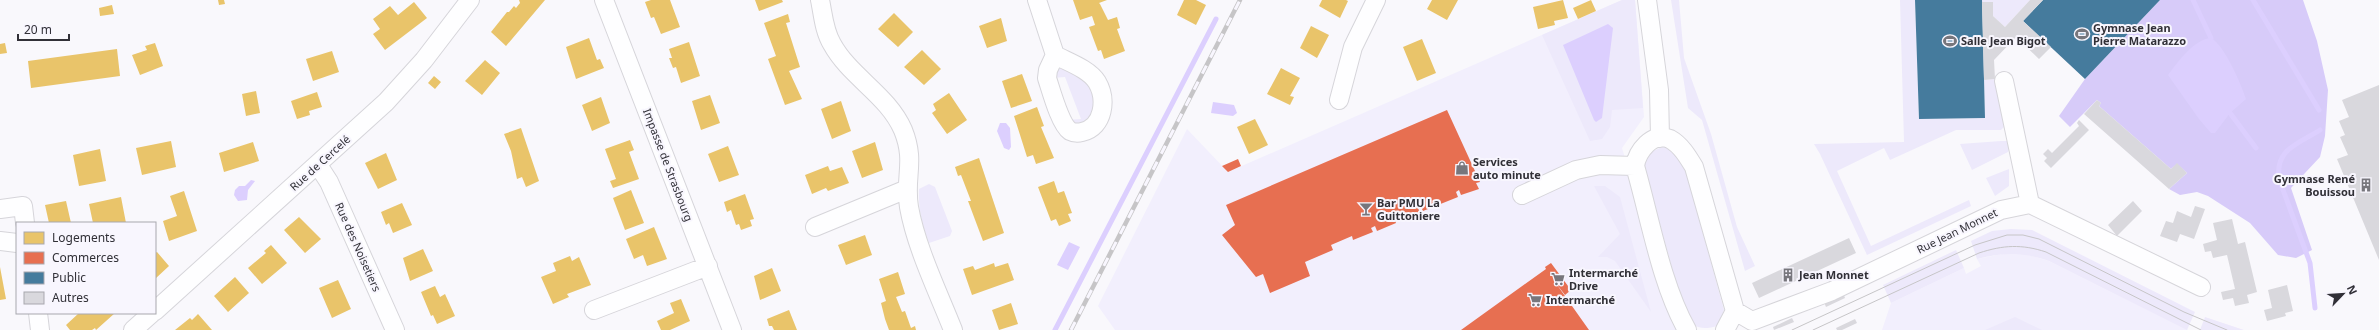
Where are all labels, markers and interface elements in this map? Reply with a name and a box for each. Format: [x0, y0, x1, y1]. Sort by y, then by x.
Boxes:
scale bar [18, 16, 69, 42]
place label: Gymnase Jean Pierre Matarazzo [2093, 20, 2186, 48]
text: 20 m [24, 21, 52, 38]
sports icon: Gymnase Jean Pierre Matarazzo [2074, 26, 2090, 42]
sports icon: Salle Jean Bigot [1942, 33, 1958, 49]
place label: Salle Jean Bigot [1961, 33, 2046, 48]
street label: Impasse de Strasbourg [640, 106, 697, 223]
street label: Rue de Cercelé [286, 131, 353, 194]
place label: Services auto minute [1473, 154, 1541, 182]
shop icon: Services auto minute [1454, 160, 1470, 176]
place label: Gymnase René Bouissou [2274, 171, 2355, 199]
building icon: Gymnase René Bouissou [2358, 177, 2374, 193]
place label: Bar PMU La Guittoniere [1377, 195, 1441, 223]
street label: Rue des Noisetiers [332, 200, 385, 294]
bar icon: Bar PMU La Guittoniere [1358, 201, 1374, 217]
street label: Rue Jean Monnet [1914, 204, 2000, 257]
legend [16, 222, 156, 314]
text: Logements [52, 229, 115, 246]
text: Commerces [52, 249, 119, 266]
place label: Intermarché Drive [1569, 265, 1639, 293]
building icon: Jean Monnet [1780, 267, 1796, 283]
place label: Jean Monnet [1798, 267, 1869, 282]
text: Public [52, 269, 86, 286]
supermarket icon: Intermarché Drive [1550, 271, 1566, 287]
north arrow [2323, 274, 2363, 314]
text: N [2344, 282, 2361, 297]
text: Autres [52, 289, 89, 306]
supermarket icon: Intermarché [1527, 292, 1543, 308]
place label: Intermarché [1546, 292, 1616, 307]

